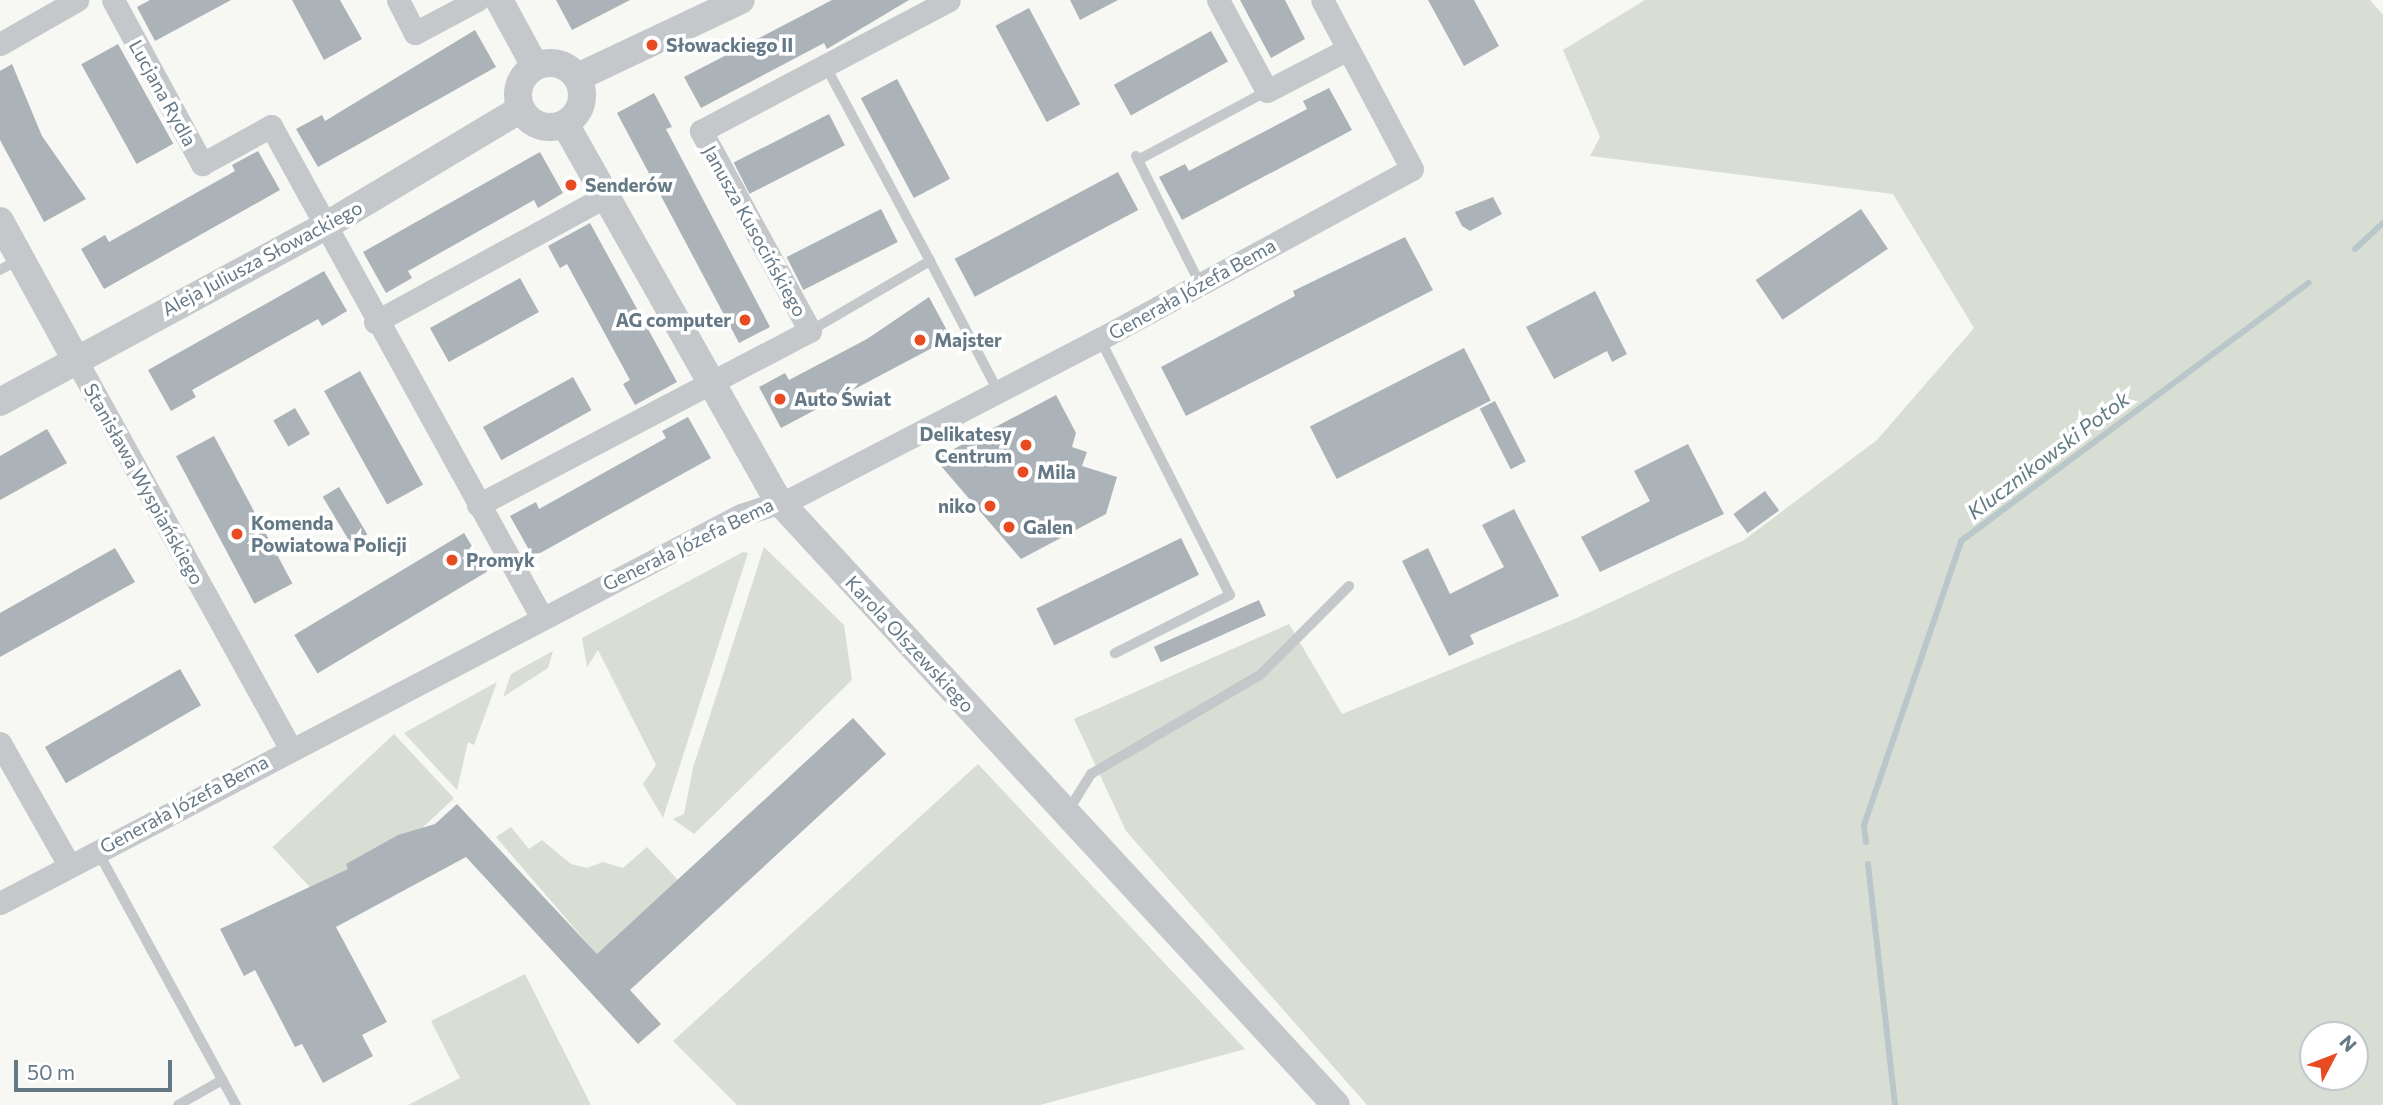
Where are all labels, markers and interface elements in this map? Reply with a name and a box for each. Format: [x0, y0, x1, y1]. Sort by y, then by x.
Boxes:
place label: Słowackiego II [666, 34, 793, 56]
street label: Lucjana Rydla [124, 36, 202, 150]
marker: Słowackiego II [644, 37, 660, 53]
street label: Janusza Kusocińskiego [698, 141, 812, 321]
place label: Senderów [585, 174, 673, 196]
marker: Senderów [563, 177, 579, 193]
street label: Aleja Juliusza Słowackiego [158, 195, 366, 321]
street label: Generała Józefa Bema [1105, 234, 1279, 344]
place label: AG computer [615, 309, 731, 331]
marker: AG computer [737, 312, 753, 328]
place label: Majster [934, 329, 1002, 351]
marker: Majster [912, 332, 928, 348]
street label: Stanisława Wyspiańskiego [79, 379, 209, 589]
water label: Klucznikowski Potok [1962, 386, 2134, 524]
place label: Auto Świat [794, 388, 891, 410]
marker: Auto Świat [772, 391, 788, 407]
place label: Delikatesy Centrum [920, 423, 1012, 467]
marker: Delikatesy Centrum [1018, 437, 1034, 453]
place label: Mila [1037, 461, 1076, 483]
marker: Mila [1015, 464, 1031, 480]
street label: Generała Józefa Bema [599, 493, 777, 595]
place label: niko [938, 495, 976, 517]
marker: niko [982, 498, 998, 514]
place label: Komenda Powiatowa Policji [251, 512, 407, 556]
place label: Galen [1023, 516, 1073, 538]
marker: Galen [1001, 519, 1017, 535]
marker: Komenda Powiatowa Policji [229, 526, 245, 542]
place label: Promyk [466, 549, 535, 571]
marker: Promyk [444, 552, 460, 568]
street label: Karola Olszewskiego [841, 571, 979, 717]
street label: Generała Józefa Bema [96, 750, 272, 858]
north arrow [2299, 1021, 2369, 1091]
text: N [2335, 1030, 2362, 1056]
scale bar [18, 1046, 175, 1090]
text: 50 m [27, 1059, 75, 1084]

